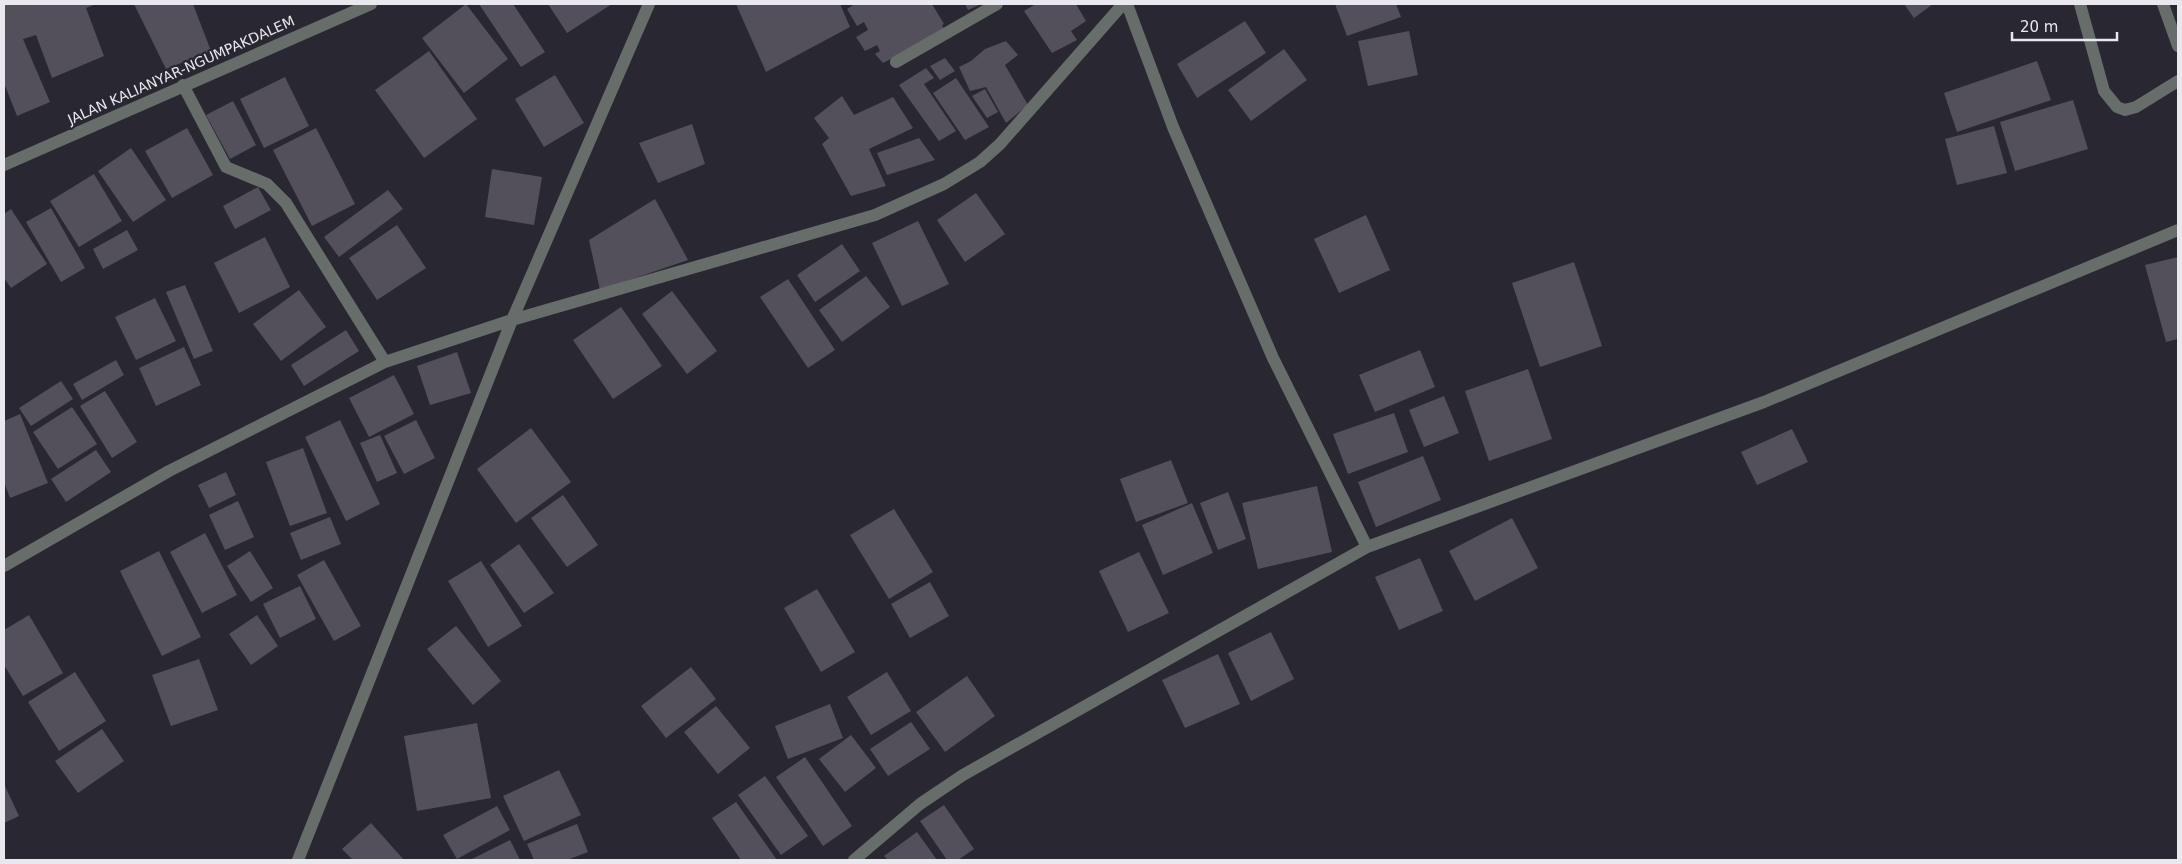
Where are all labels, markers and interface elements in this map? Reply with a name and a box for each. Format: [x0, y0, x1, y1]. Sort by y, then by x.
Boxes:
scale bar [2012, 10, 2117, 42]
street label: JALAN KALIANYAR-NGUMPAKDALEM [64, 13, 297, 128]
text: 20 m [2020, 18, 2058, 36]

